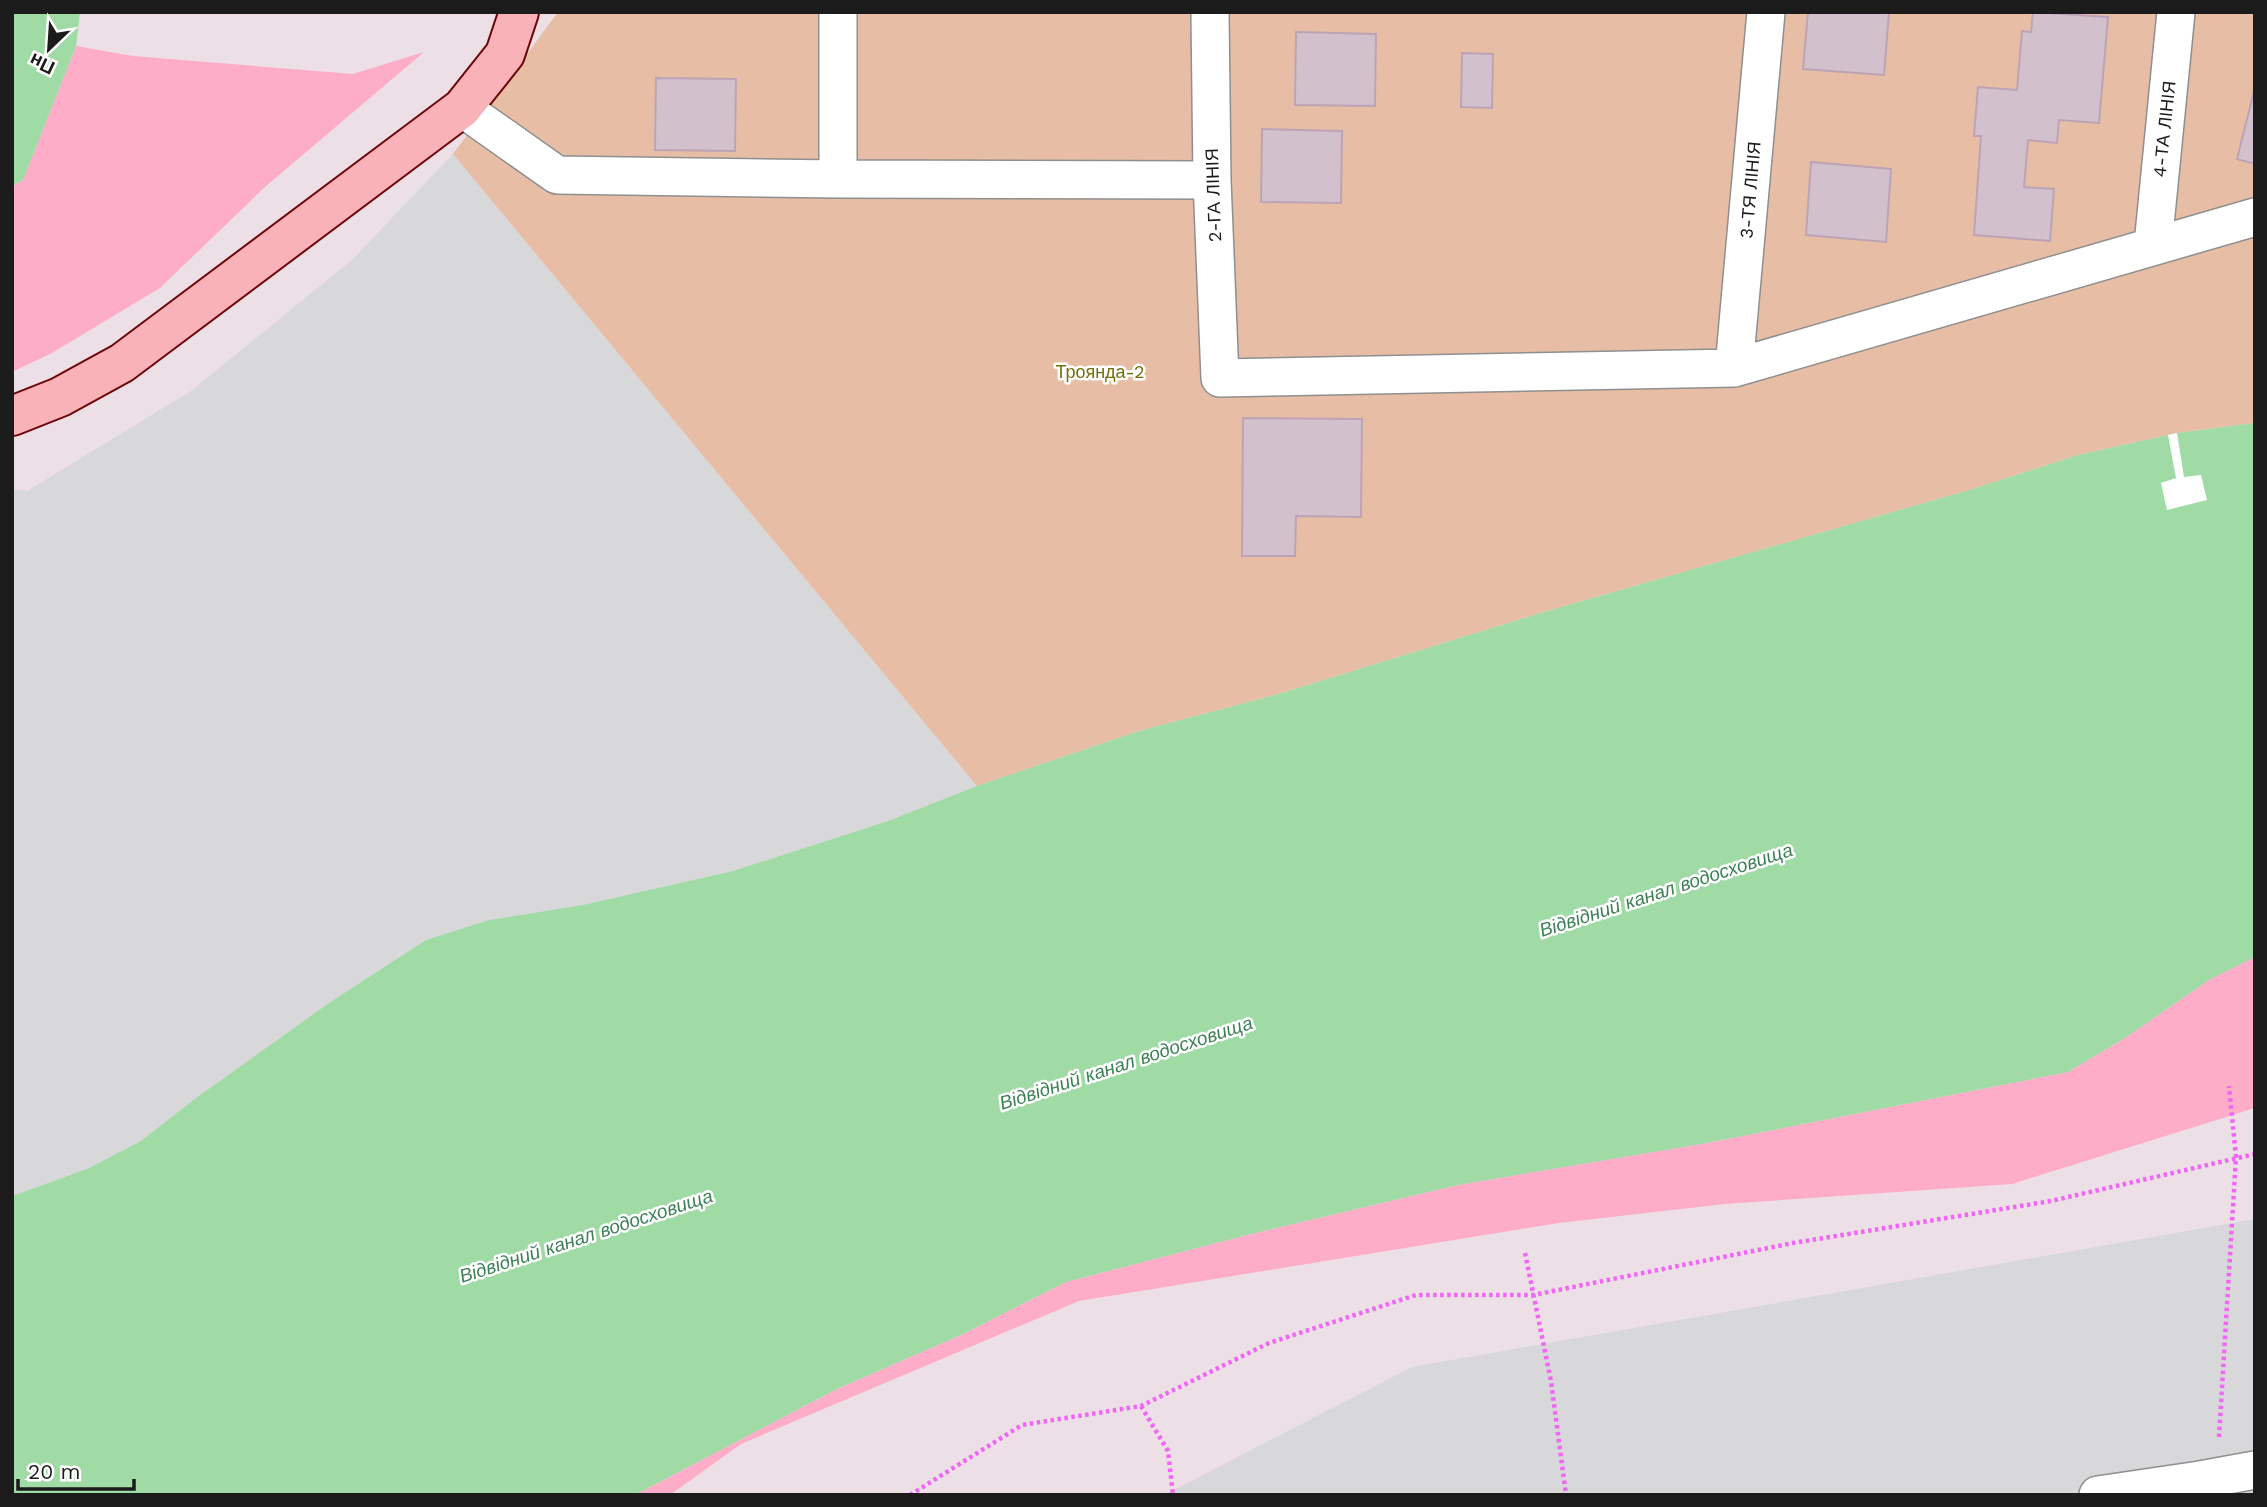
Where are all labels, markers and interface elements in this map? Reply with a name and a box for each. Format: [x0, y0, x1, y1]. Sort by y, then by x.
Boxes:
north arrow [14, 14, 84, 84]
text: Пн [26, 48, 58, 80]
street label: 4-ТА ЛІНІЯ [2149, 80, 2179, 178]
street label: 3-ТЯ ЛІНІЯ [1735, 141, 1765, 239]
street label: 2-ГА ЛІНІЯ [1201, 148, 1225, 242]
park label: Троянда-2 [1055, 361, 1145, 382]
water label: Відвідний канал водосховища [1536, 838, 1796, 942]
water label: Відвідний канал водосховища [996, 1011, 1256, 1115]
water label: Відвідний канал водосховища [456, 1184, 716, 1288]
scale bar [18, 1448, 133, 1492]
text: 20 m [28, 1459, 80, 1484]

